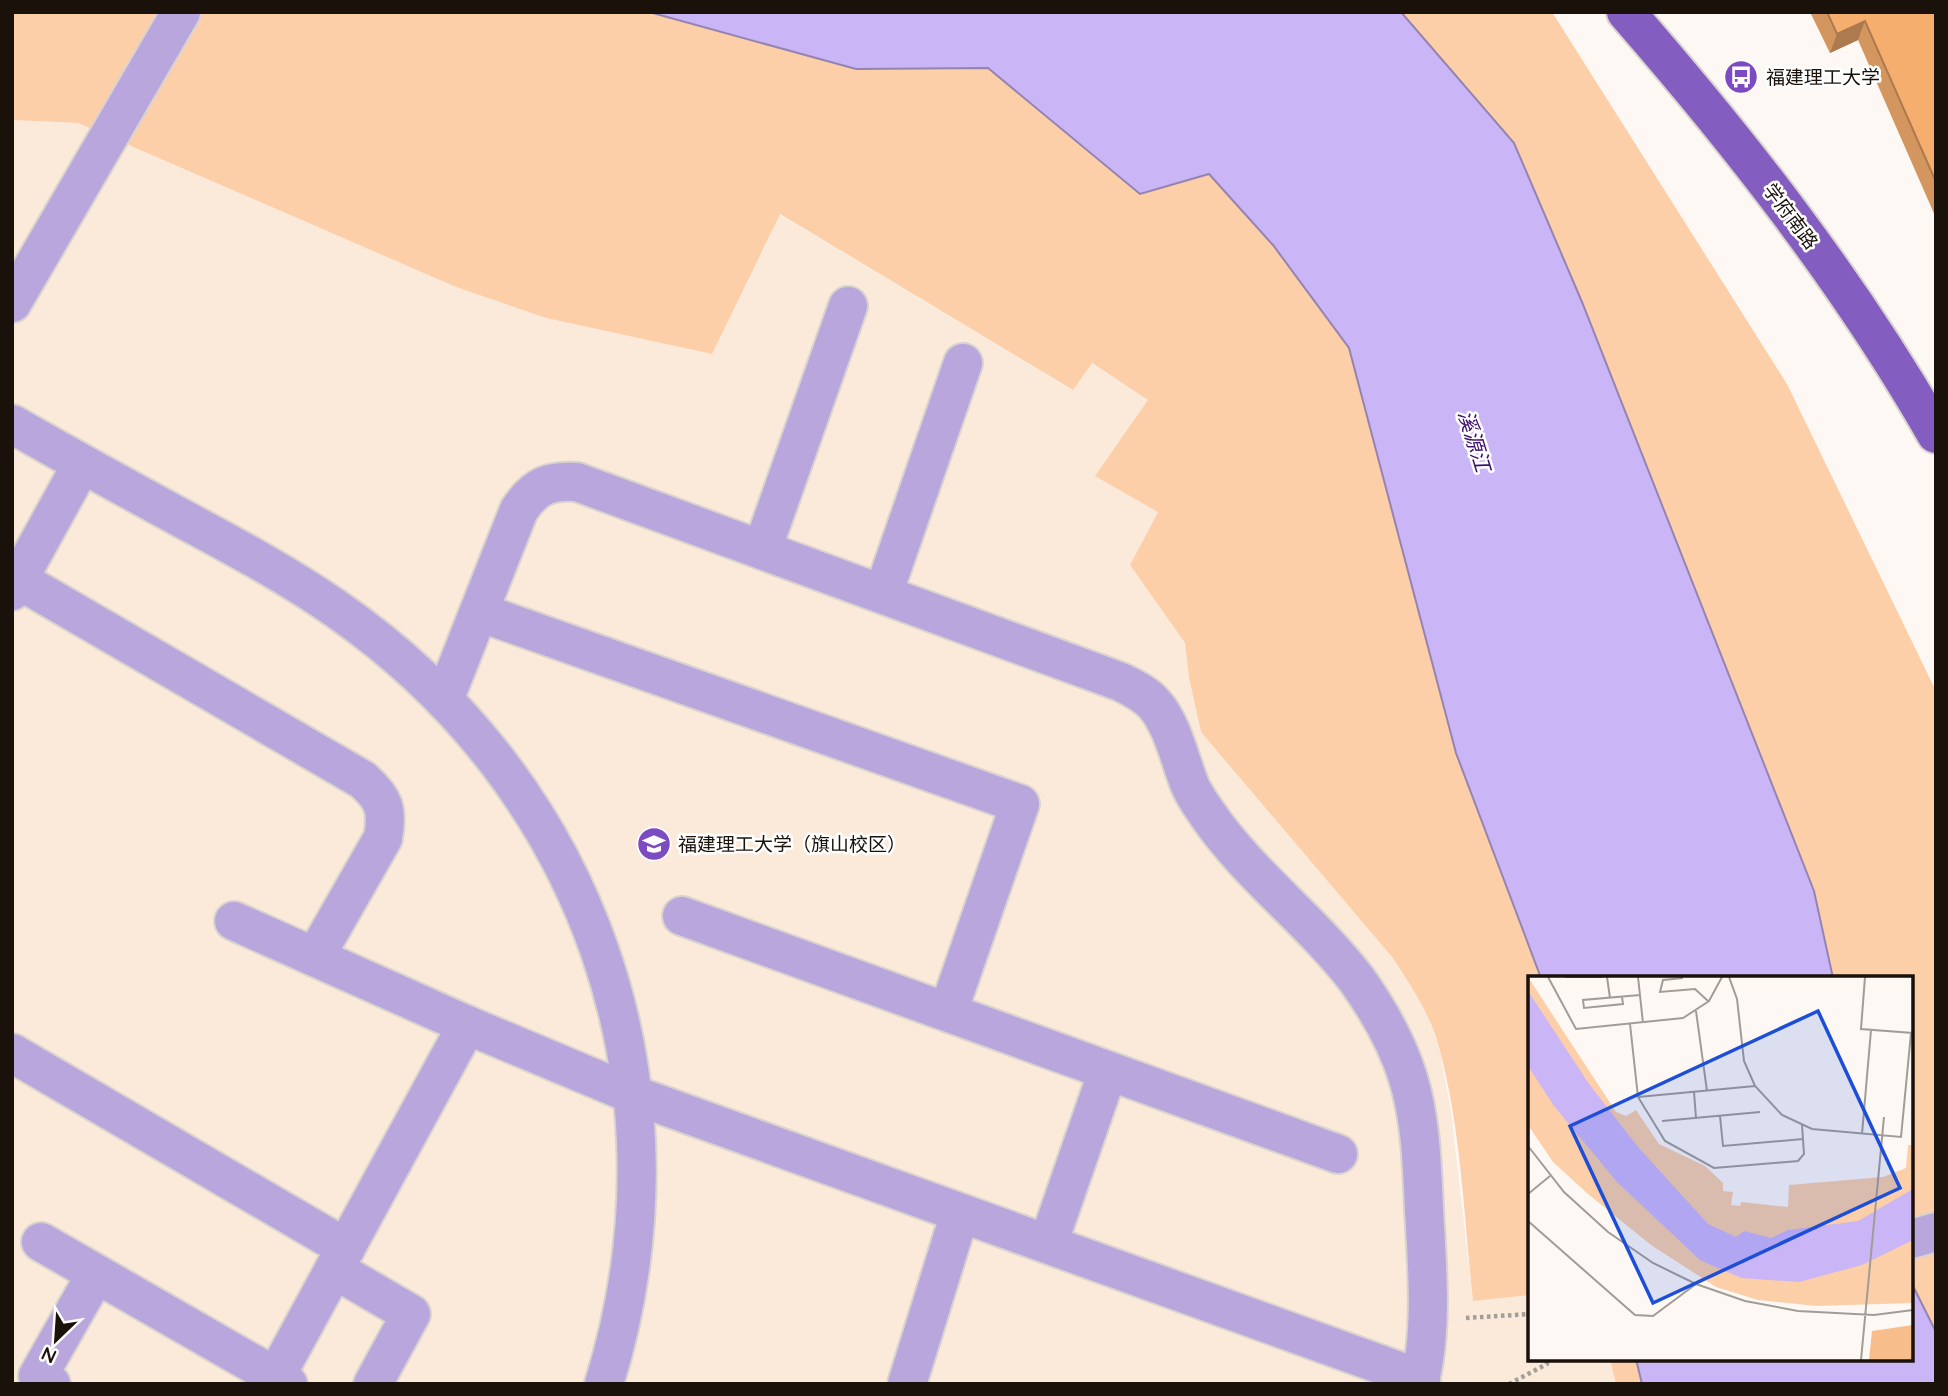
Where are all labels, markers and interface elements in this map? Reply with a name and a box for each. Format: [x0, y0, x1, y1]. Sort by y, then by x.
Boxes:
bus stop icon: 福建理工大学 [1722, 58, 1760, 96]
place label: 福建理工大学 [1766, 65, 1880, 89]
street label: 学府南路 [1759, 178, 1823, 254]
water label: 溪源江 [1453, 407, 1497, 477]
school or university icon: 福建理工大学（旗山校区） [635, 825, 673, 863]
place label: 福建理工大学（旗山校区） [678, 832, 906, 856]
inset map [1528, 976, 1913, 1361]
north arrow [21, 1305, 91, 1375]
text: N [37, 1342, 60, 1369]

